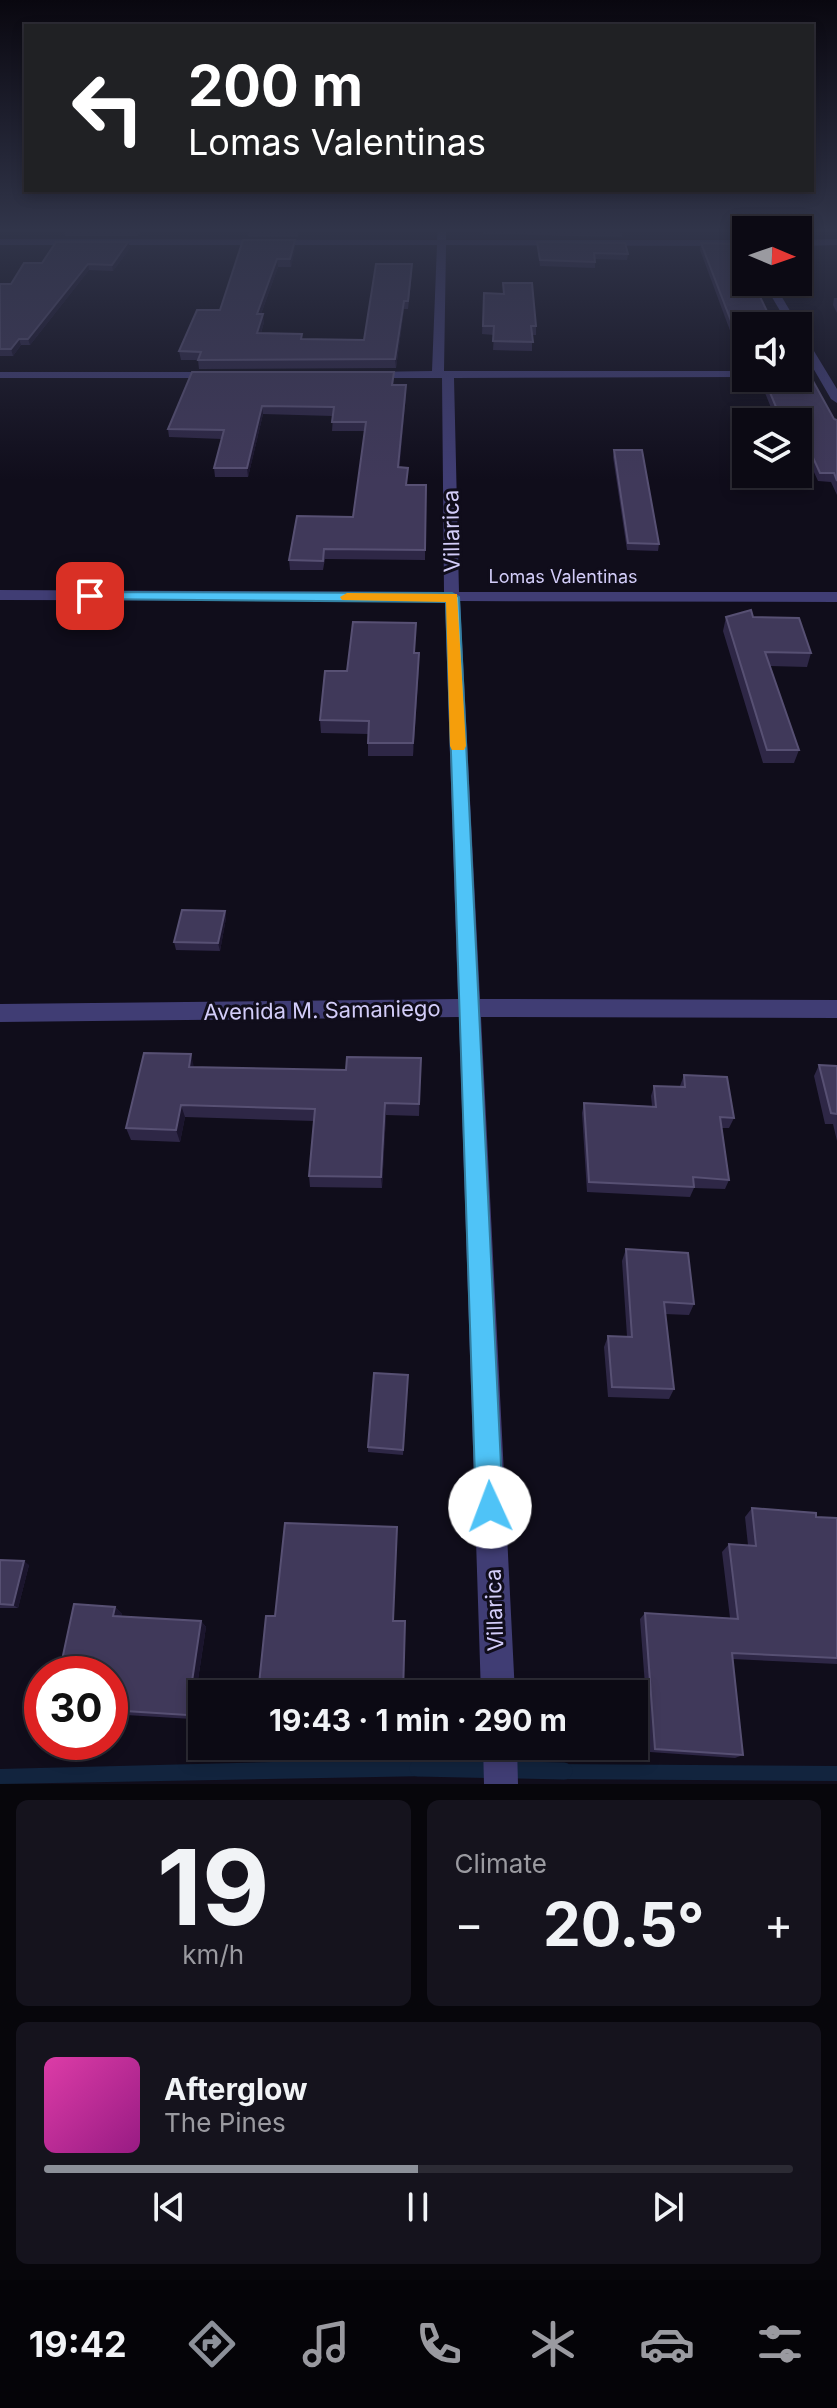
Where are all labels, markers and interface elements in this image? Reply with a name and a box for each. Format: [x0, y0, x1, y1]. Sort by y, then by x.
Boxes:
text: 200 m [188, 52, 363, 120]
icon: left [56, 56, 160, 160]
text: Lomas Valentinas [188, 120, 486, 164]
north arrow [732, 216, 812, 296]
map controls [732, 216, 812, 488]
button: sound [732, 312, 812, 392]
button: layers [732, 408, 812, 488]
street label: Villarica [437, 489, 465, 573]
pin [56, 562, 124, 630]
street label: Lomas Valentinas [488, 566, 638, 587]
icon: arrive [68, 574, 112, 618]
street label: Avenida M. Samaniego [203, 995, 441, 1025]
position arrow [448, 1465, 532, 1549]
street label: Villarica [480, 1568, 508, 1652]
speed limit sign: 30 [24, 1656, 128, 1760]
text: 19:43 · 1 min · 290 m [269, 1702, 567, 1738]
text: 19 [157, 1824, 269, 1950]
text: Climate [455, 1848, 547, 1879]
text: 20.5° [543, 1888, 705, 1960]
text: − [455, 1897, 484, 1951]
text: + [764, 1897, 793, 1951]
text: km/h [182, 1939, 244, 1970]
text: Afterglow [164, 2071, 308, 2107]
text: The Pines [164, 2107, 286, 2138]
icon: previous [147, 2185, 191, 2229]
icon: pause [396, 2185, 440, 2229]
icon: next [646, 2185, 690, 2229]
icon: directions [184, 2316, 240, 2372]
icon: music [298, 2316, 354, 2372]
icon: phone [411, 2316, 467, 2372]
icon: climate [525, 2316, 581, 2372]
icon: car [639, 2316, 695, 2372]
icon: filters [752, 2316, 808, 2372]
text: 19:42 [29, 2322, 127, 2366]

